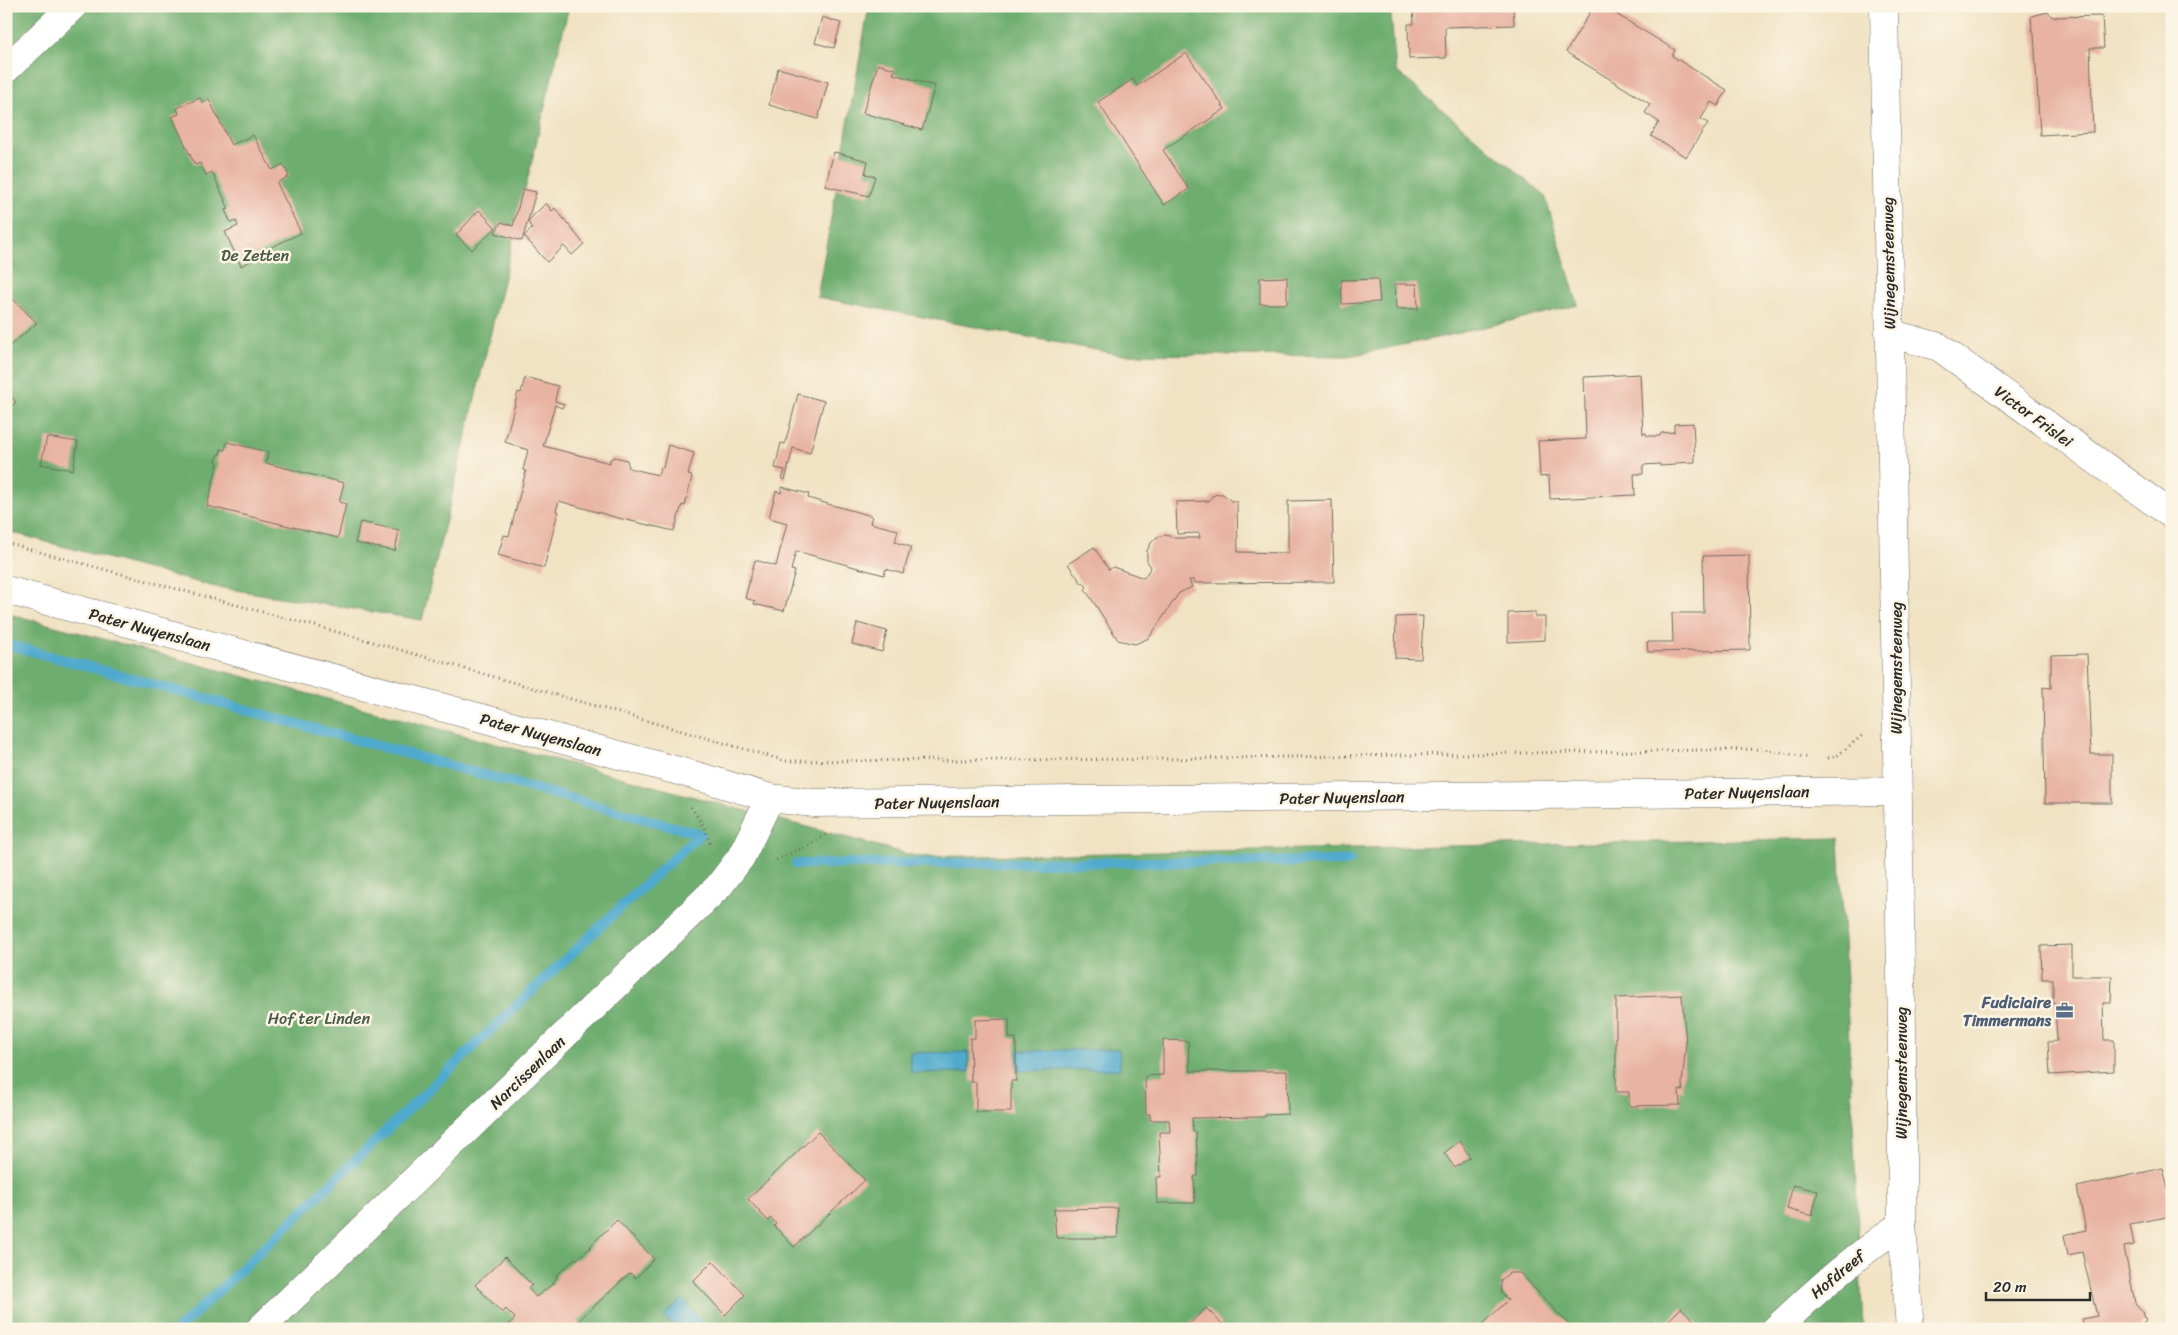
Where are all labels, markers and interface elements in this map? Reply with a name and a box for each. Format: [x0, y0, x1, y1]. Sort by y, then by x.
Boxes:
street label: Wijnegemsteenweg [1873, 196, 1904, 330]
park label: De Zetten [221, 241, 289, 270]
street label: Victor Frislei [1988, 378, 2080, 456]
street label: Pater Nuyenslaan [86, 599, 214, 660]
street label: Wijnegemsteenweg [1882, 602, 1911, 734]
street label: Pater Nuyenslaan [477, 704, 605, 765]
street label: Pater Nuyenslaan [1684, 777, 1810, 808]
street label: Pater Nuyenslaan [1279, 782, 1405, 813]
street label: Pater Nuyenslaan [874, 787, 1000, 818]
place label: Fudiciaire Timmermans [1963, 988, 2051, 1035]
office icon: Fudiciaire Timmermans [2055, 1001, 2075, 1021]
park label: Hof ter Linden [268, 1004, 371, 1033]
street label: Wijnegemsteenweg [1887, 1007, 1916, 1139]
street label: Narcissenlaan [482, 1028, 573, 1117]
street label: Hofdreef [1803, 1241, 1873, 1306]
scale bar [1986, 1270, 2089, 1302]
text: 20 m [1993, 1274, 2027, 1300]

